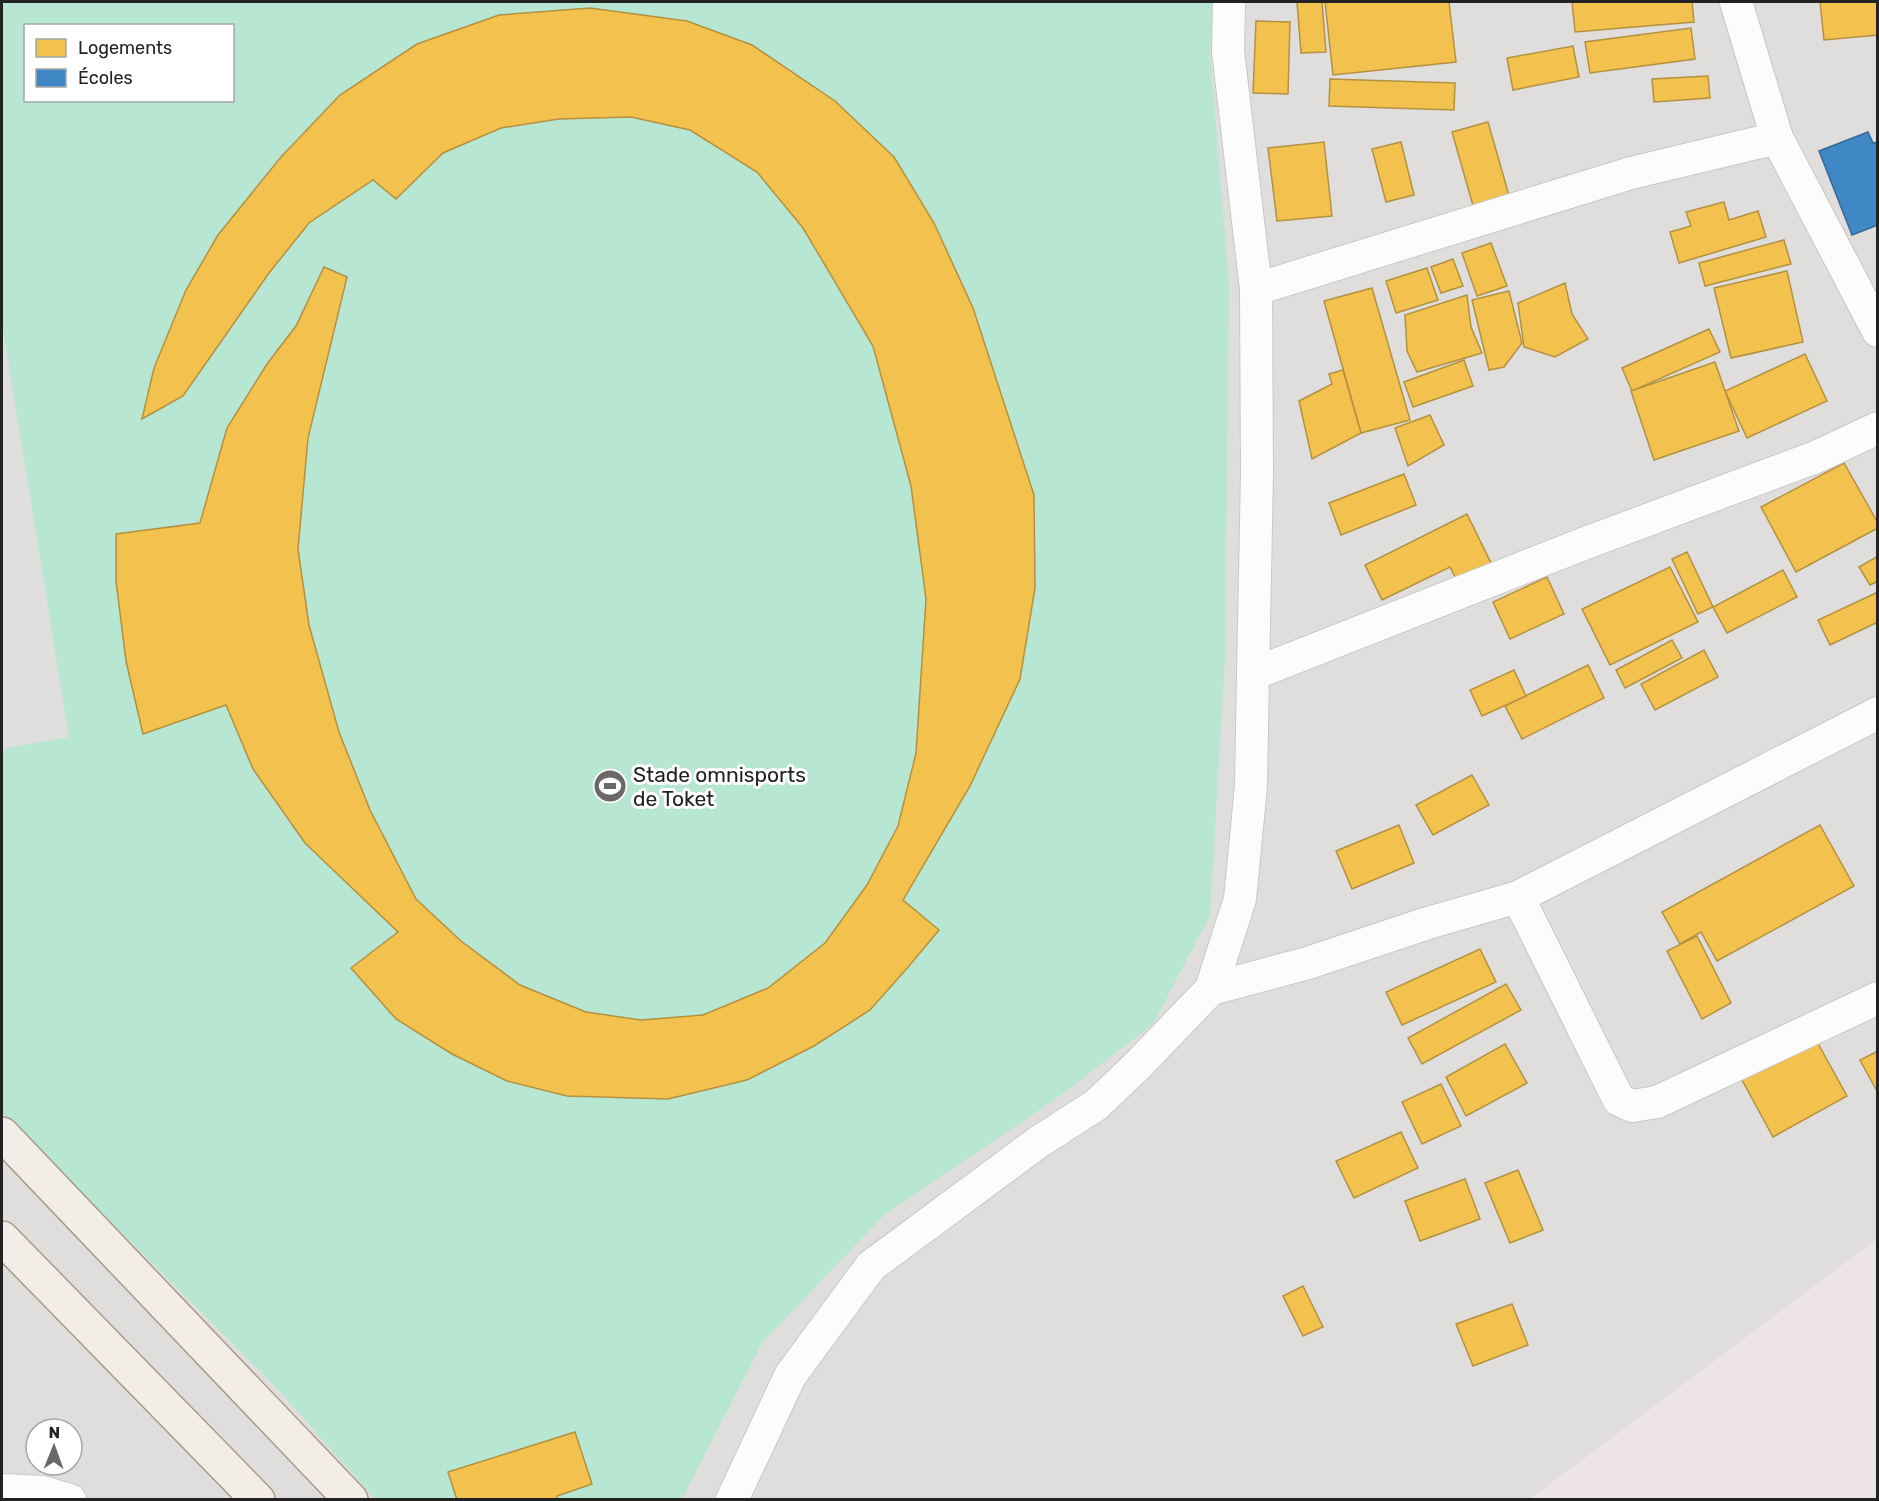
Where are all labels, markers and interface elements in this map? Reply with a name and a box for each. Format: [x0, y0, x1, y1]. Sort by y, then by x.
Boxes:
legend [24, 24, 234, 102]
text: Logements [78, 37, 172, 59]
text: Écoles [78, 67, 133, 89]
place label: Stade omnisports de Toket [633, 762, 806, 811]
sports icon: Stade omnisports de Toket [592, 768, 628, 804]
north arrow [24, 1417, 84, 1477]
text: N [48, 1423, 60, 1442]

